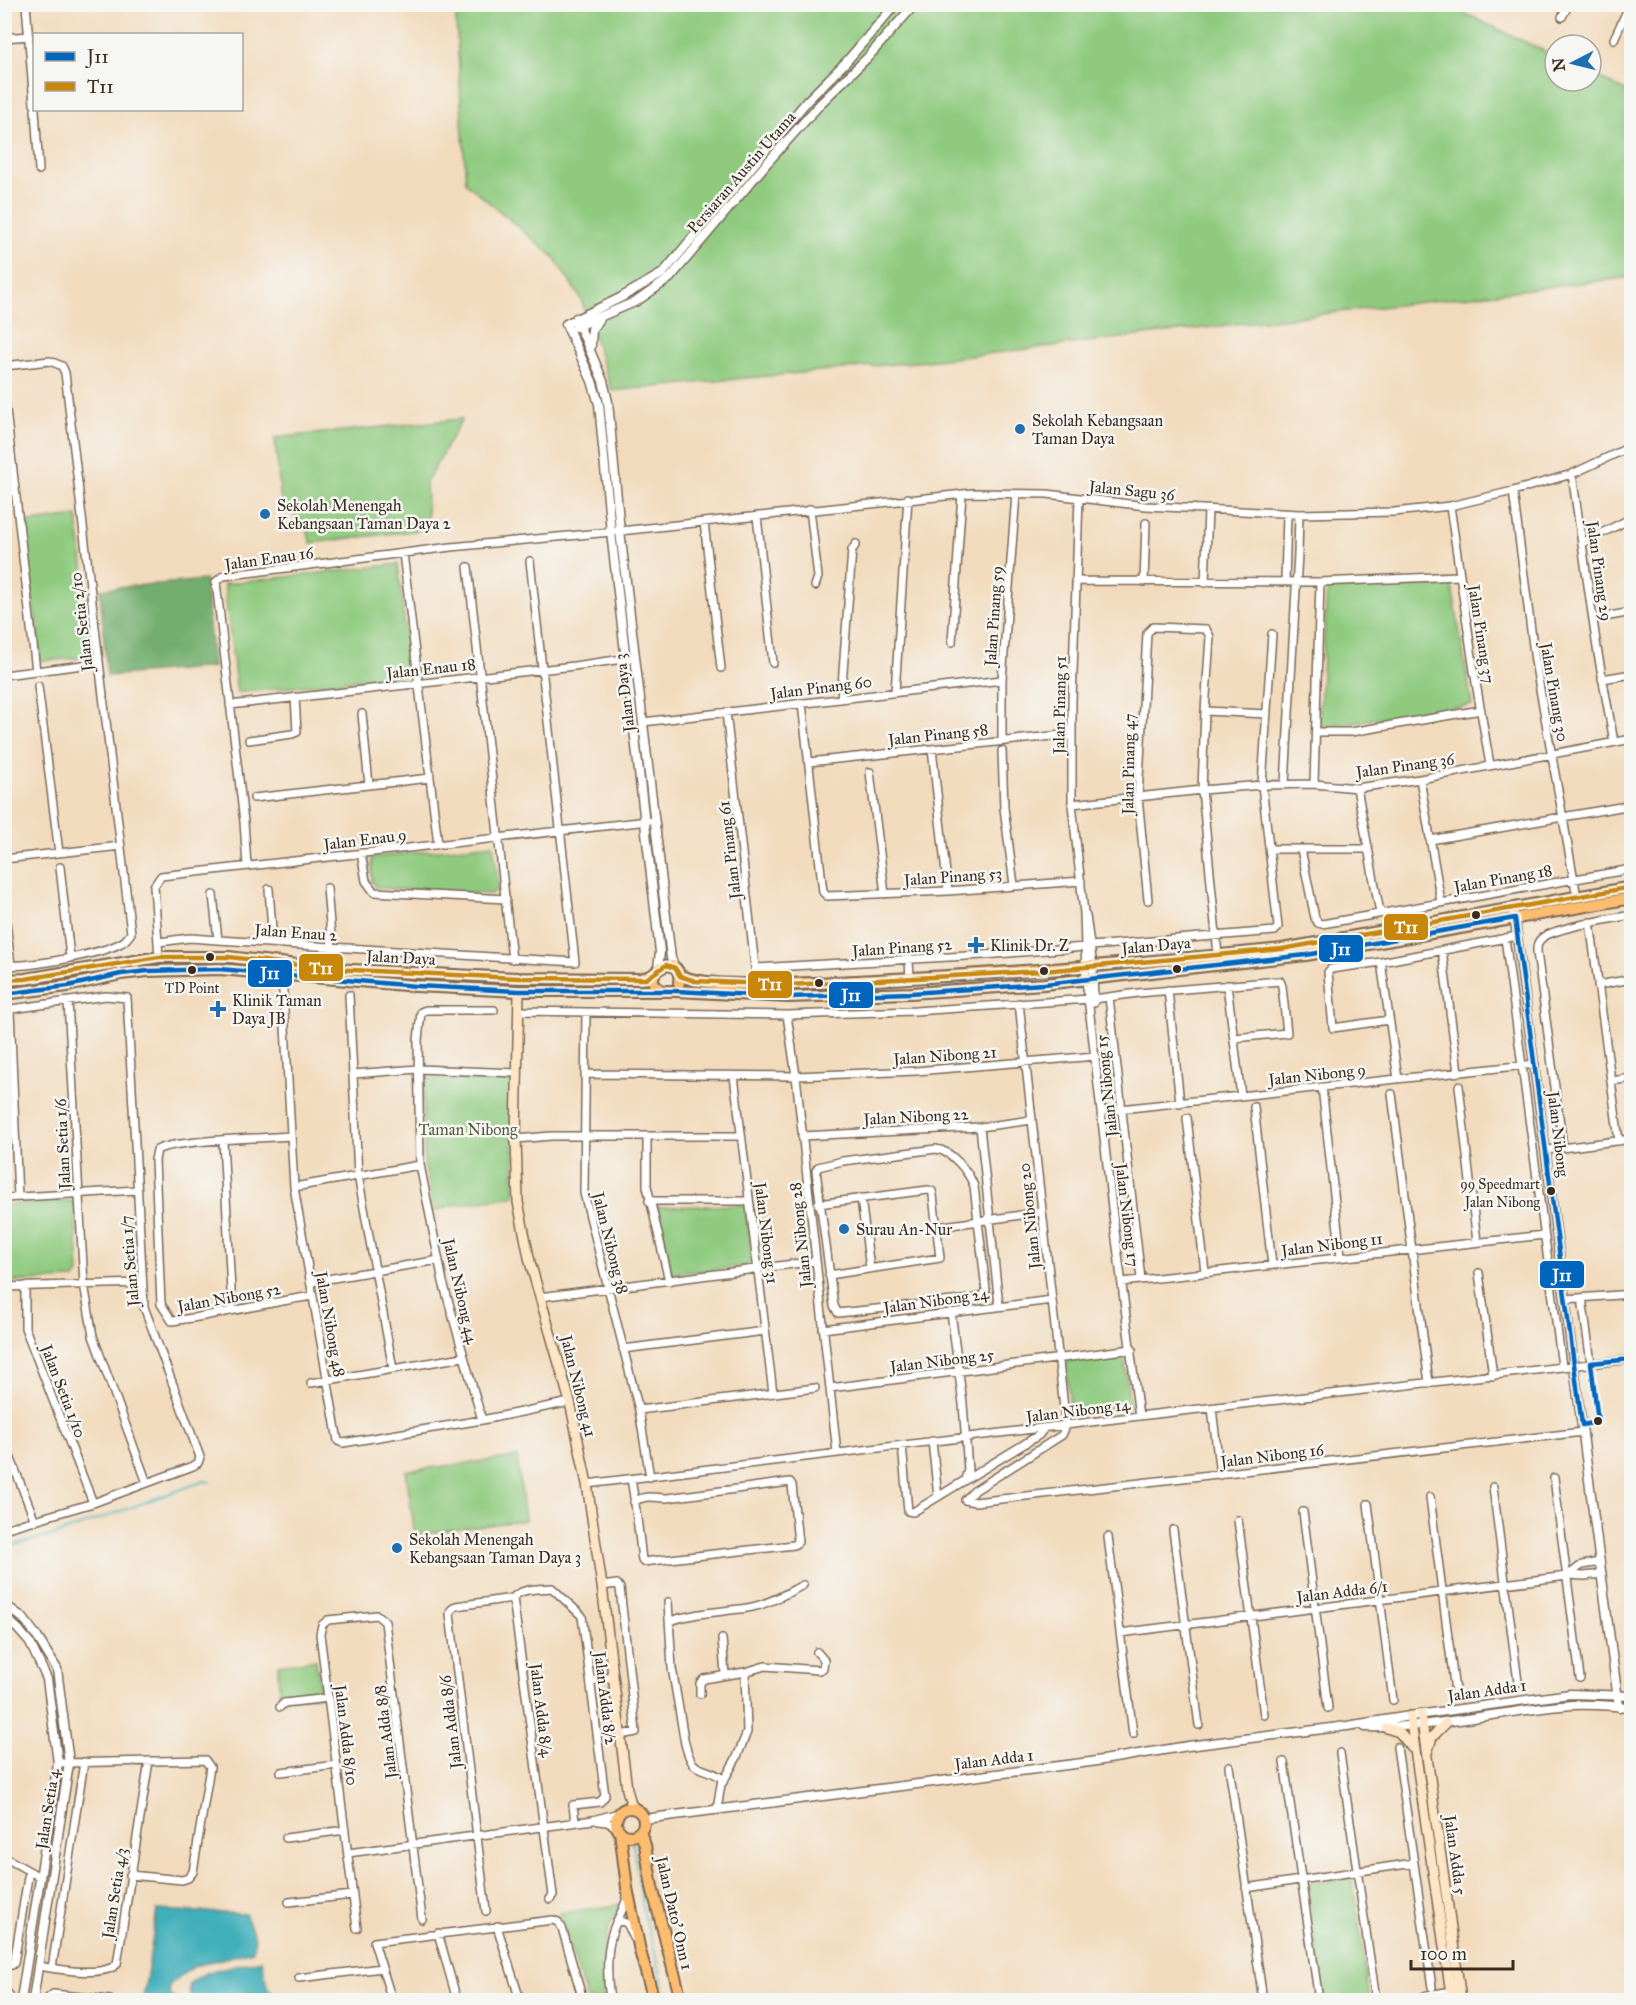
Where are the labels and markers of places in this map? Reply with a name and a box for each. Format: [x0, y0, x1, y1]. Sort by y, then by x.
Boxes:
place label: Sekolah Kebangsaan Taman Daya [1032, 411, 1163, 448]
marker: Sekolah Kebangsaan Taman Daya [1013, 422, 1027, 436]
place label: Sekolah Menengah Kebangsaan Taman Daya 2 [277, 496, 451, 534]
marker: Sekolah Menengah Kebangsaan Taman Daya 2 [258, 507, 272, 521]
unlabelled marker [1470, 909, 1482, 921]
marker: Klinik Dr. Z [967, 936, 985, 954]
place label: Klinik Dr. Z [990, 936, 1069, 955]
unlabelled marker [204, 951, 216, 963]
unlabelled marker [1171, 963, 1183, 975]
marker: TD Point [186, 964, 198, 976]
unlabelled marker [1038, 965, 1050, 977]
unlabelled marker [813, 977, 825, 989]
place label: TD Point [165, 980, 219, 997]
place label: Klinik Taman Daya JB [232, 991, 322, 1029]
marker: Klinik Taman Daya JB [209, 1000, 227, 1018]
place label: 99 Speedmart Jalan Nibong [1460, 1176, 1540, 1212]
marker: 99 Speedmart Jalan Nibong [1545, 1185, 1557, 1197]
place label: Surau An-Nur [856, 1220, 952, 1239]
marker: Surau An-Nur [837, 1222, 851, 1236]
unlabelled marker [1592, 1415, 1604, 1427]
place label: Sekolah Menengah Kebangsaan Taman Daya 3 [409, 1530, 581, 1568]
marker: Sekolah Menengah Kebangsaan Taman Daya 3 [390, 1541, 404, 1555]

